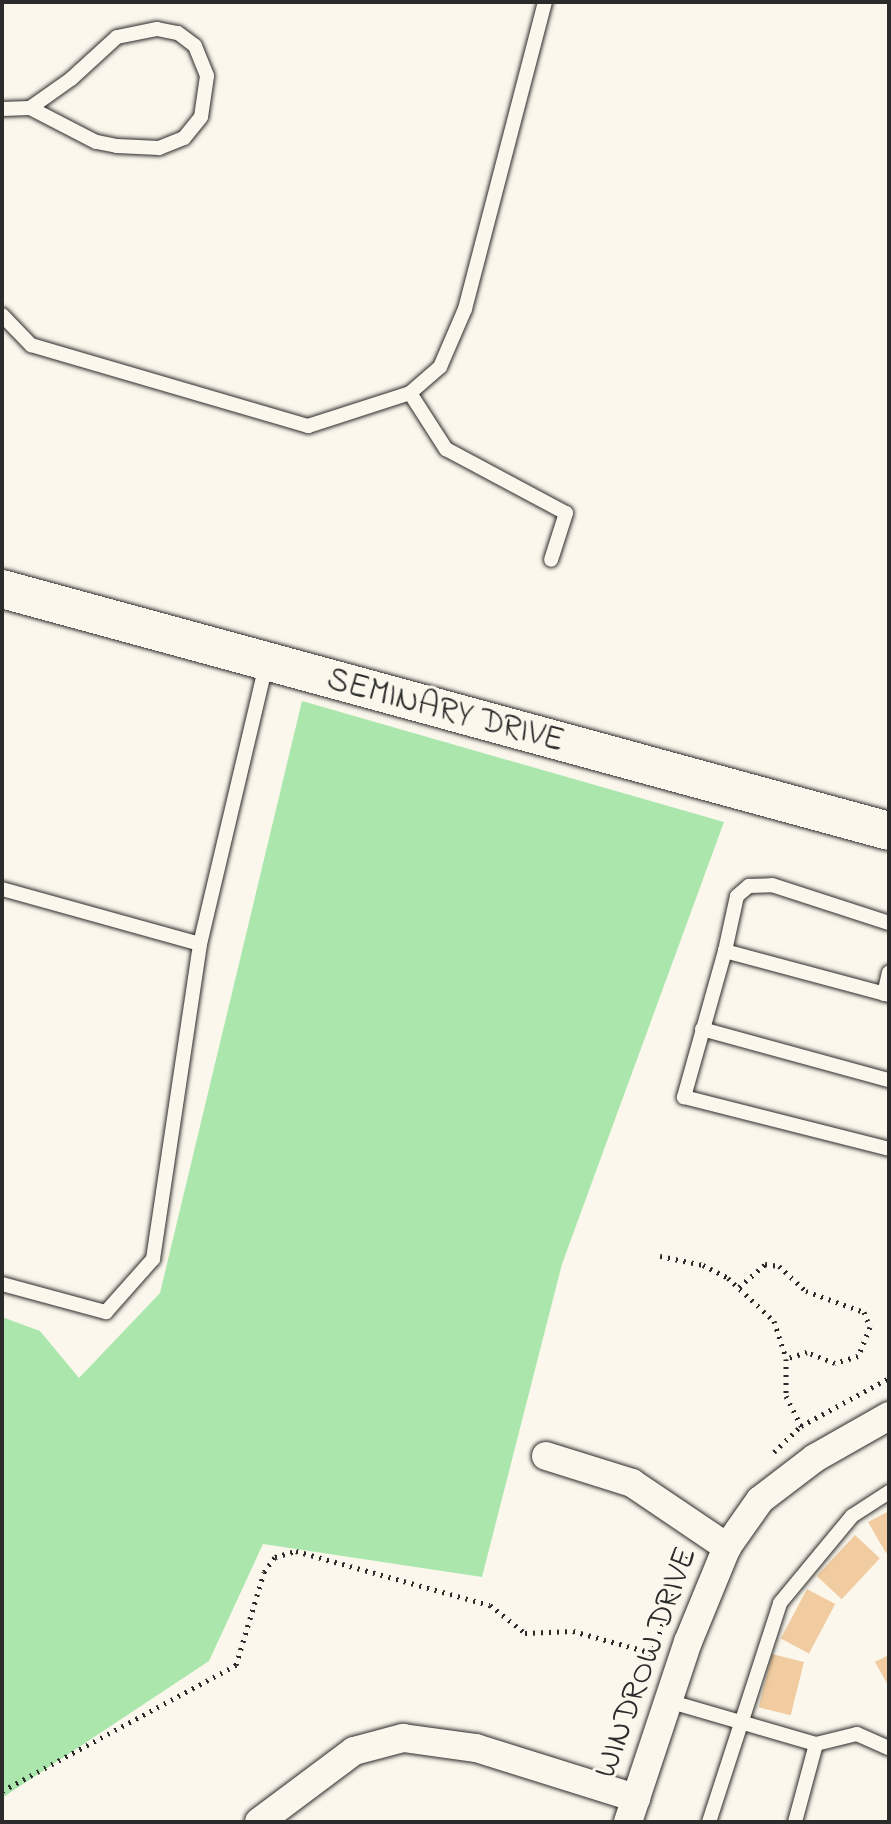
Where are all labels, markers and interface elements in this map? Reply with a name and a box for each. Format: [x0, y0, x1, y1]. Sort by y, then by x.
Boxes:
street label: SEMINARY DRIVE [322, 661, 568, 763]
street label: WINDROW DRIVE [586, 1542, 708, 1784]

